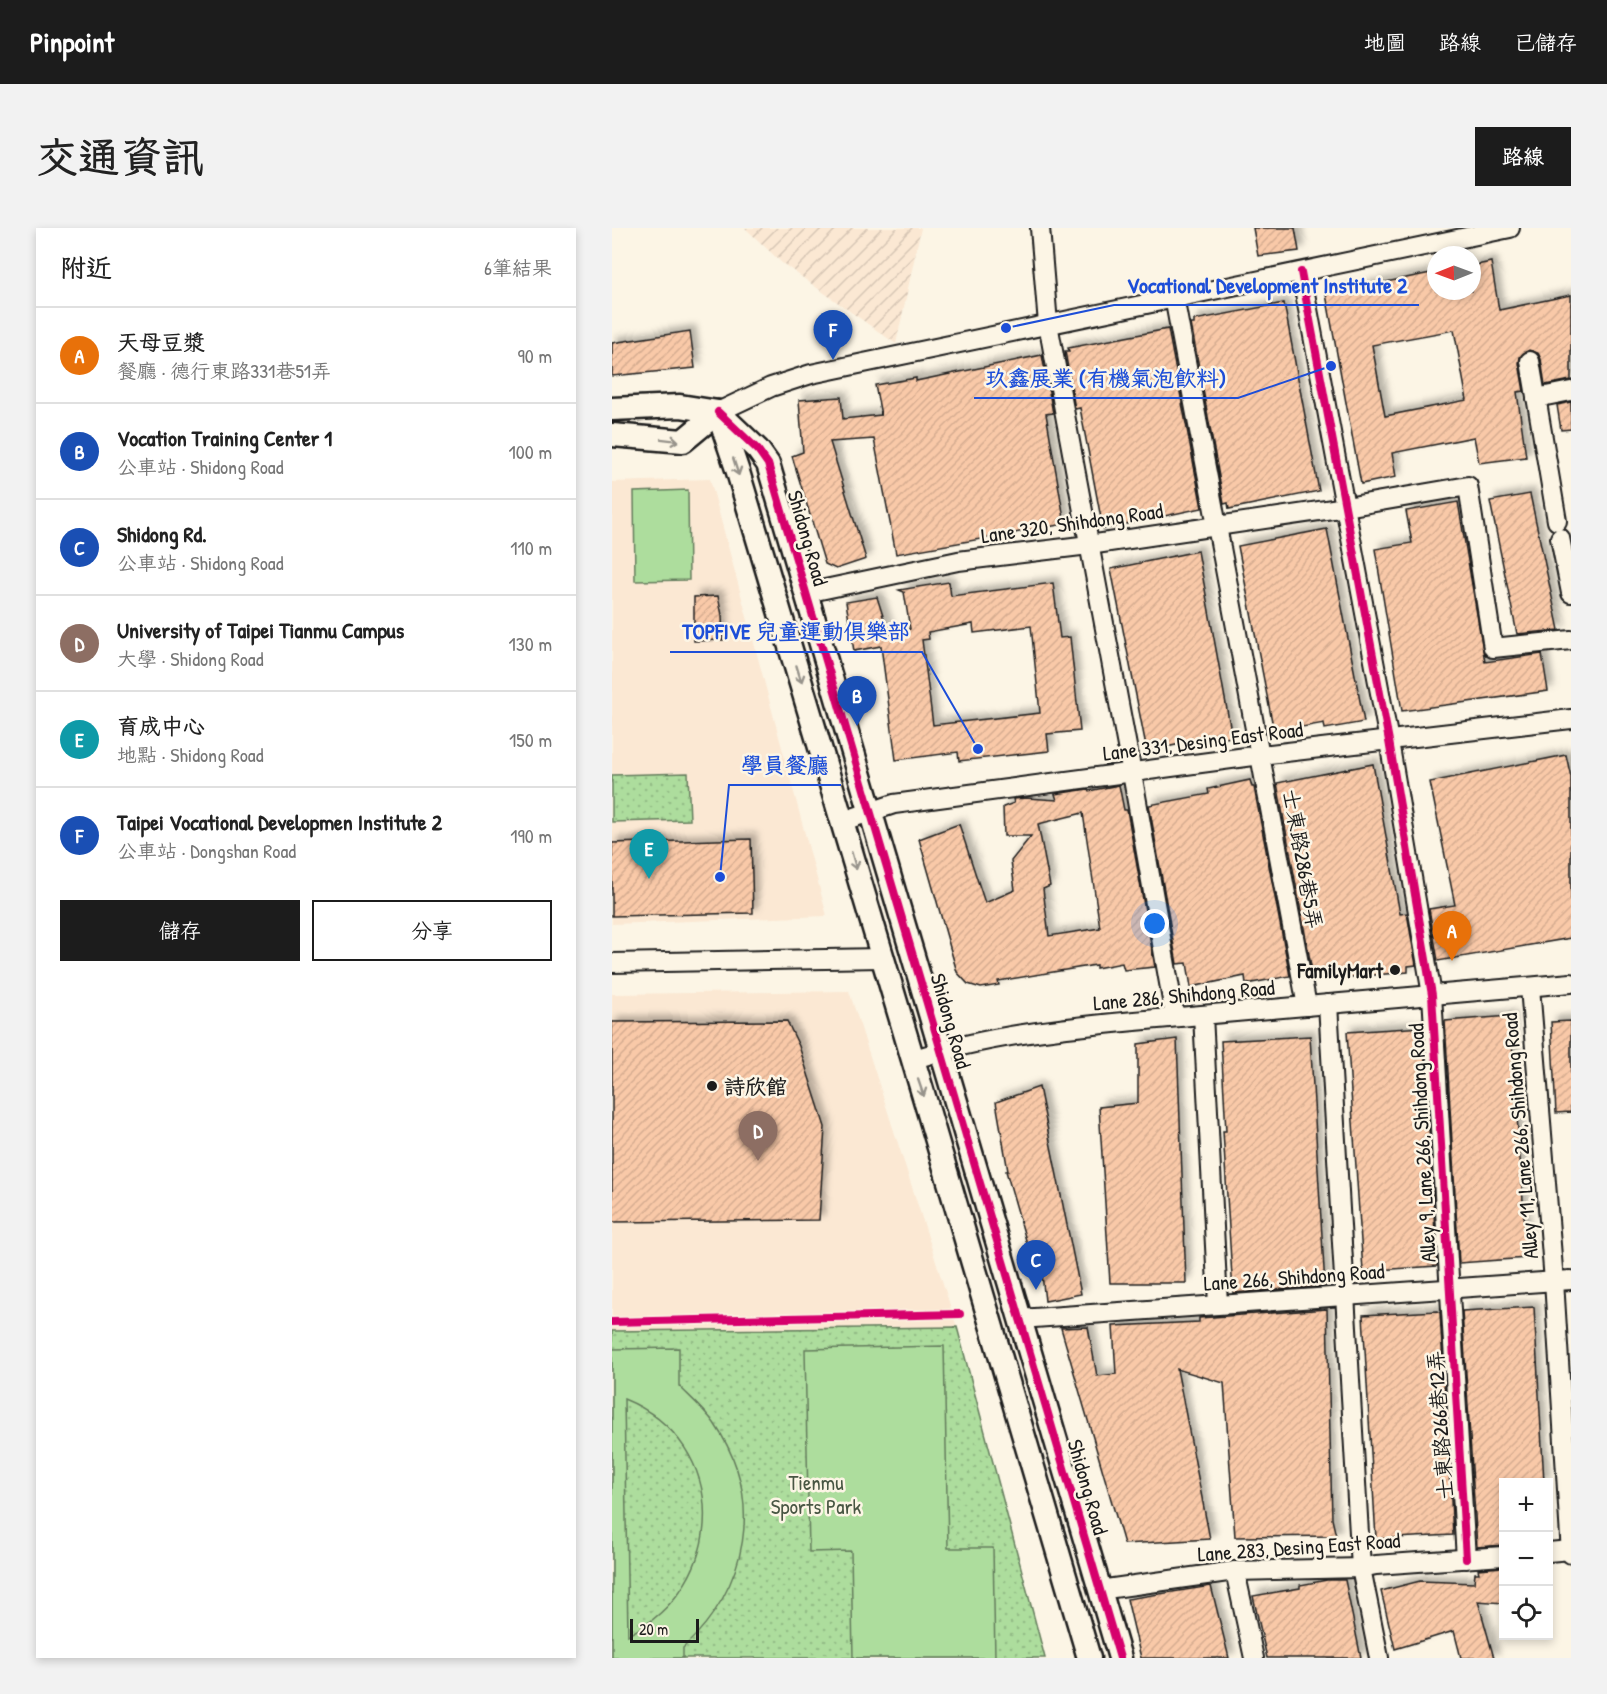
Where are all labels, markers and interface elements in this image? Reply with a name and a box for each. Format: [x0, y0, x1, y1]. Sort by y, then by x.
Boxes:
text: Pinpoint [30, 23, 114, 61]
text: 地圖 [1364, 28, 1406, 57]
text: 路線 [1439, 28, 1481, 57]
text: 已儲存 [1514, 28, 1577, 57]
button: 路線 [1475, 127, 1571, 186]
text: 交通資訊 [36, 128, 204, 185]
north arrow [1427, 246, 1481, 300]
text: 附近 [60, 250, 112, 285]
text: 6筆結果 [484, 254, 552, 281]
callout: Vocational Development Institute 2 [1114, 265, 1419, 305]
text: Vocational Development Institute 2 [1127, 270, 1408, 301]
pin: F [814, 310, 852, 360]
text: 天母豆漿 [117, 327, 205, 357]
text: A [75, 342, 84, 369]
text: 90 m [518, 342, 552, 369]
text: 餐廳 · 德行東路331巷51弄 [117, 357, 331, 384]
callout: 玖鑫展業 (有機氣泡飲料) [974, 358, 1238, 398]
text: 玖鑫展業 (有機氣泡飲料) [986, 363, 1226, 393]
text: Vocation Training Center 1 [117, 423, 332, 453]
one-way arrow [660, 434, 680, 445]
text: B [74, 438, 85, 465]
text: 100 m [509, 438, 552, 465]
text: 公車站 · Shidong Road [117, 453, 283, 480]
one-way arrow [732, 457, 743, 476]
street label: Shidong Road [781, 487, 835, 589]
street label: Lane 320, Shihdong Road [979, 496, 1165, 550]
text: Shidong Rd. [117, 519, 207, 549]
text: C [74, 534, 85, 561]
text: 110 m [510, 534, 552, 561]
text: 公車站 · Shidong Road [117, 549, 283, 576]
callout: TOPFIVE 兒童運動俱樂部 [670, 612, 922, 652]
text: University of Taipei Tianmu Campus [117, 615, 404, 645]
text: TOPFIVE 兒童運動俱樂部 [681, 616, 910, 646]
text: D [75, 630, 84, 657]
text: 130 m [509, 630, 552, 657]
text: 大學 · Shidong Road [117, 645, 263, 672]
one-way arrow [794, 664, 805, 683]
pin: B [838, 676, 876, 726]
text: 育成中心 [117, 711, 205, 741]
street label: Lane 331, Desing East Road [1101, 714, 1305, 768]
text: E [75, 726, 84, 753]
text: 150 m [509, 726, 552, 753]
text: 地點 · Shidong Road [117, 741, 263, 768]
callout: 學員餐廳 [729, 745, 841, 785]
text: 學員餐廳 [741, 750, 829, 780]
street label: 士東路286巷5弄 [1276, 787, 1330, 931]
text: Taipei Vocational Developmen Institute 2 [117, 807, 442, 837]
text: F [76, 822, 83, 849]
text: 190 m [510, 822, 552, 849]
pin: E [630, 830, 669, 879]
text: 公車站 · Dongshan Road [117, 837, 296, 864]
one-way arrow [849, 851, 860, 870]
button: 儲存 [60, 900, 300, 961]
button: 分享 [312, 900, 552, 961]
your location [1140, 909, 1169, 938]
pin: A [1432, 912, 1472, 961]
place label: FamilyMart [1296, 956, 1384, 986]
marker: FamilyMart [1388, 963, 1402, 977]
street label: Shidong Road [924, 970, 978, 1072]
street label: Lane 286, Shihdong Road [1092, 973, 1276, 1017]
street label: Alley 11, Lane 266, Shihdong Road [1495, 1012, 1545, 1260]
street label: Alley 9, Lane 266, Shihdong Road [1401, 1023, 1443, 1263]
place label: 詩欣館 [724, 1072, 787, 1101]
one-way arrow [917, 1078, 928, 1097]
marker: 詩欣館 [705, 1079, 719, 1093]
pin: D [738, 1112, 778, 1161]
pin: C [1016, 1240, 1056, 1290]
street label: Lane 266, Shihdong Road [1203, 1256, 1385, 1298]
street label: 士東路266巷12弄 [1420, 1350, 1460, 1500]
street label: Shidong Road [1061, 1436, 1115, 1538]
park label: Tienmu Sports Park [771, 1468, 862, 1521]
map controls [1499, 1478, 1553, 1640]
button: + [1499, 1478, 1553, 1532]
street label: Lane 283, Desing East Road [1197, 1525, 1401, 1569]
button: − [1499, 1532, 1553, 1586]
button: locate [1499, 1586, 1553, 1640]
scale bar [630, 1616, 699, 1644]
text: 20 m [639, 1618, 668, 1640]

